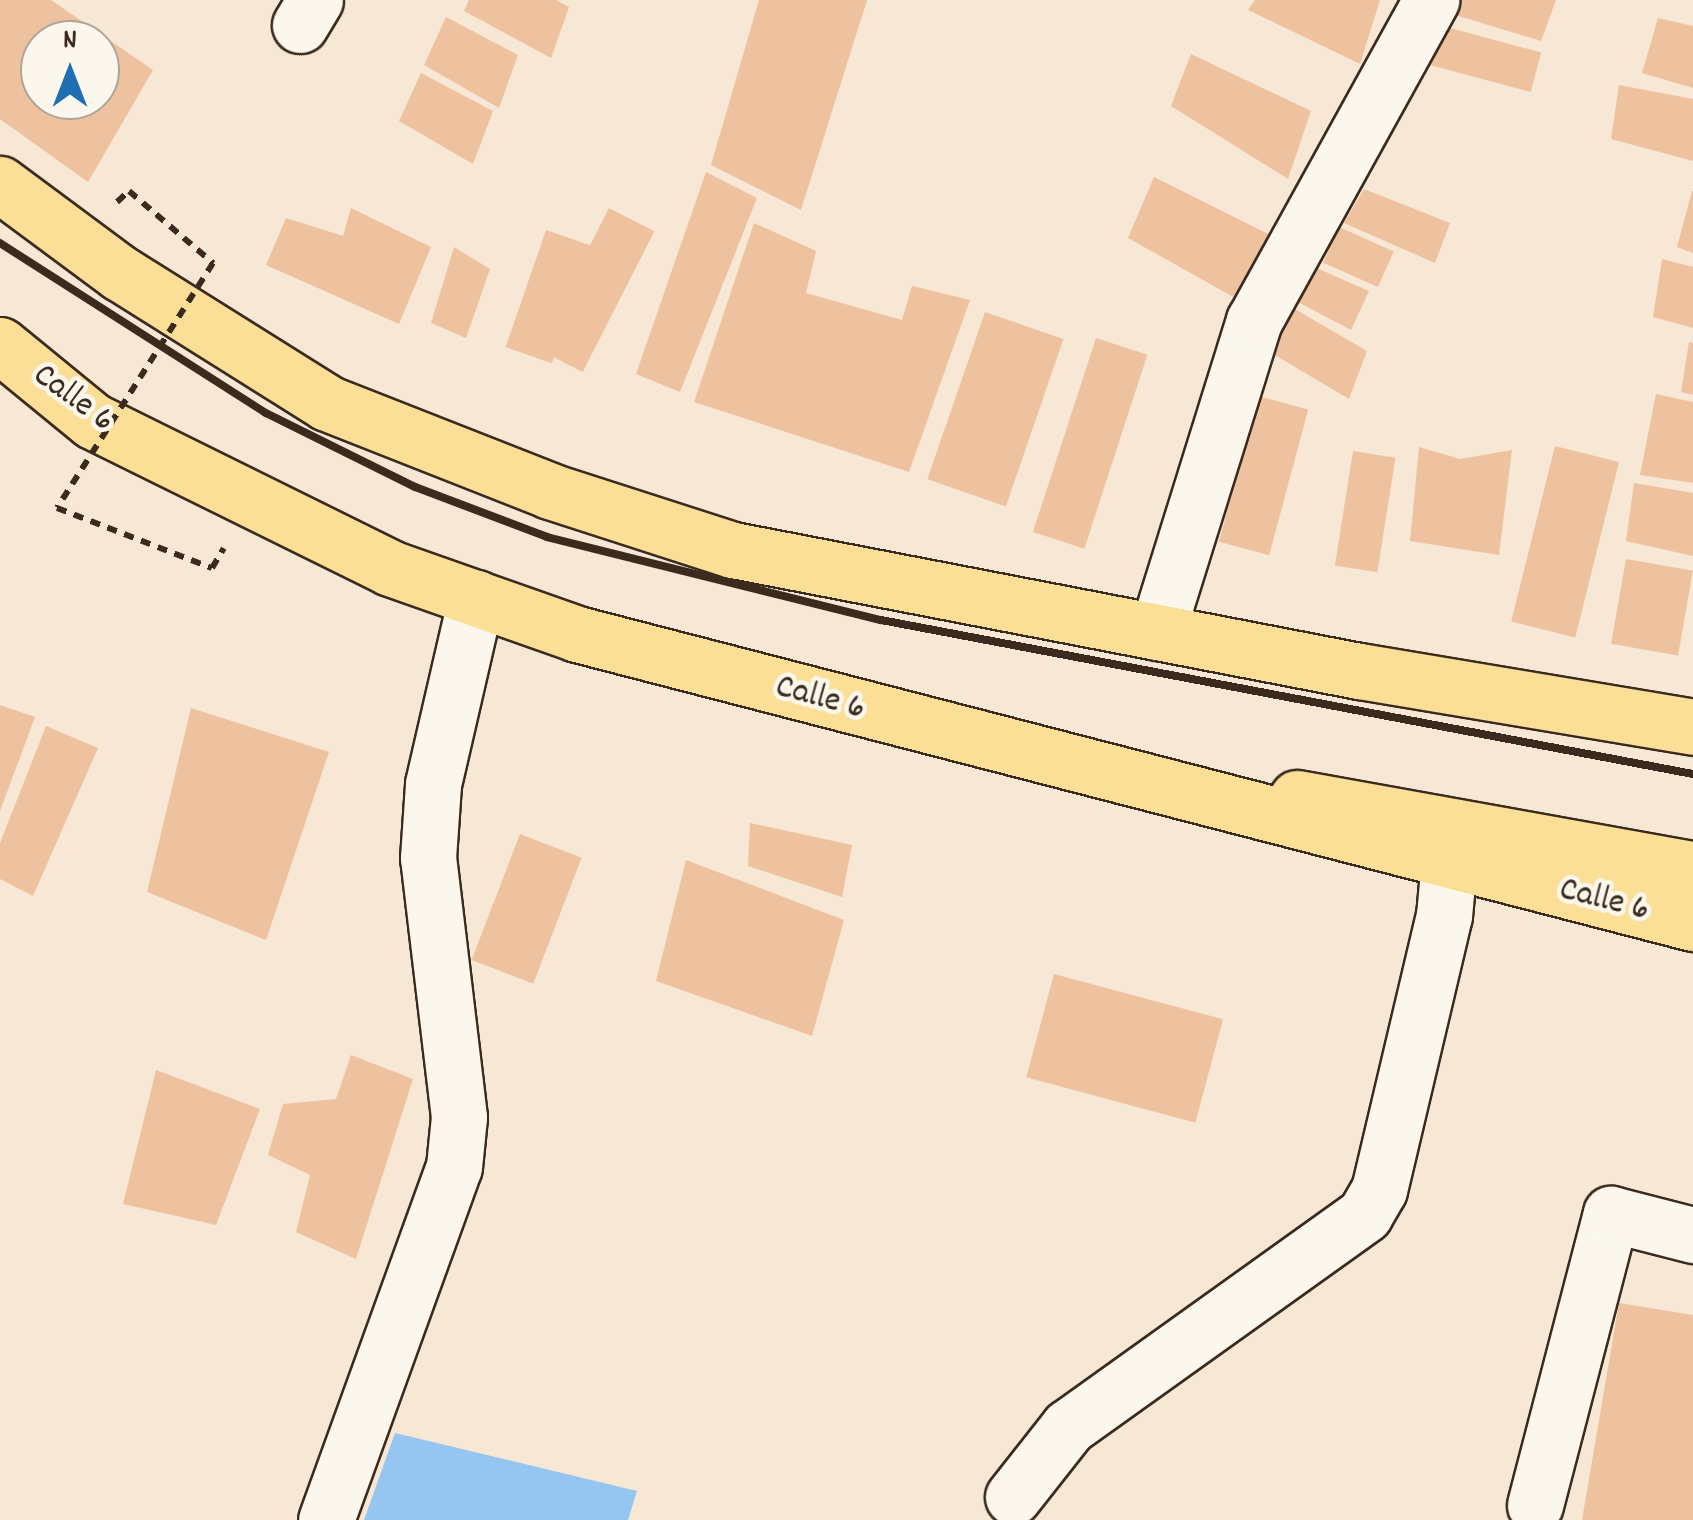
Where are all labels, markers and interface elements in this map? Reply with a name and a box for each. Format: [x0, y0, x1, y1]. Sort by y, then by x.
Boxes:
north arrow [20, 20, 120, 120]
text: N [63, 22, 77, 62]
street label: Calle 6 [24, 355, 122, 443]
street label: Calle 6 [771, 667, 869, 731]
street label: Calle 6 [1555, 870, 1653, 932]

